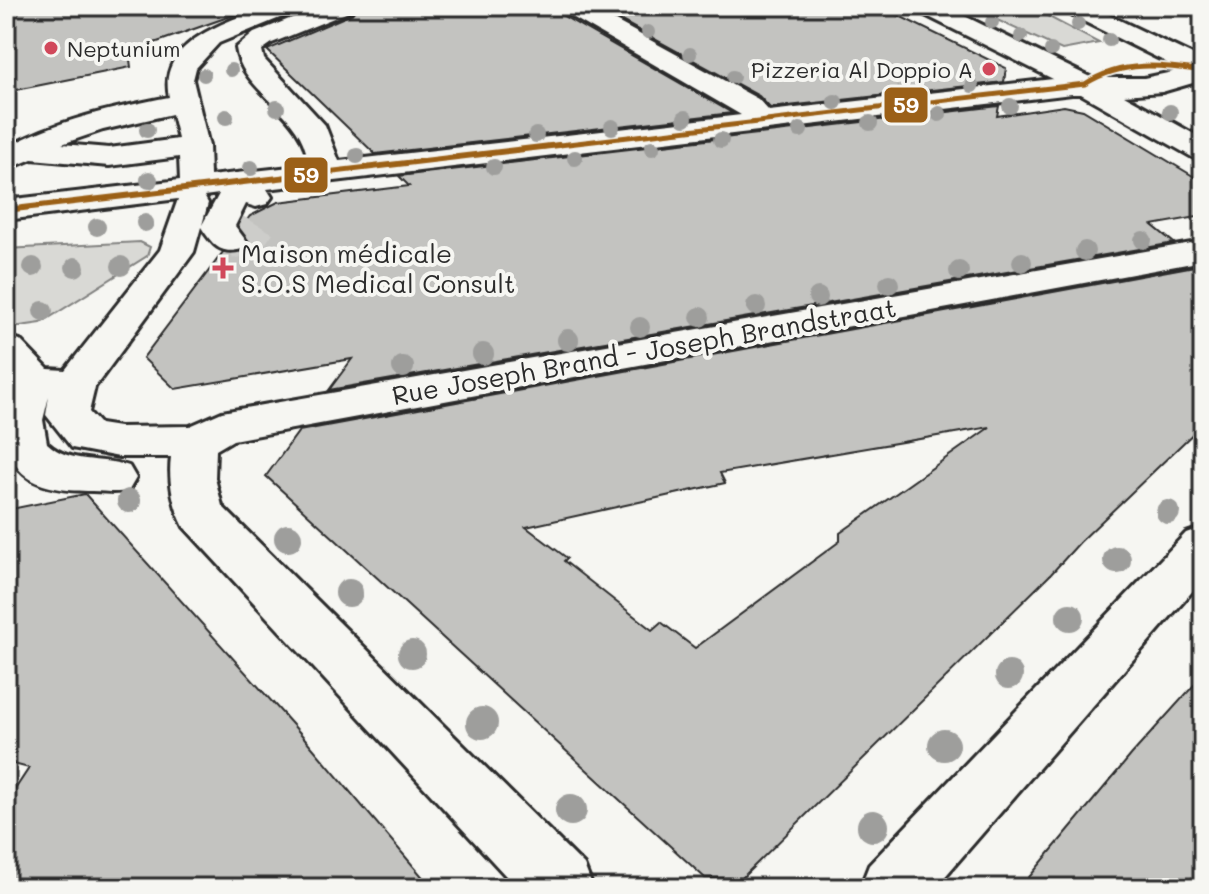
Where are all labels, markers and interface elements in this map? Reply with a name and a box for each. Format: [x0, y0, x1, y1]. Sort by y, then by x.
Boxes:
place label: Neptunium [67, 34, 181, 63]
marker: Neptunium [42, 39, 60, 57]
place label: Pizzeria Al Doppio A [751, 55, 973, 84]
marker: Pizzeria Al Doppio A [980, 60, 998, 78]
line badge: 59 [883, 86, 929, 124]
text: 59 [893, 90, 919, 119]
line badge: 59 [283, 156, 329, 194]
text: 59 [293, 160, 319, 189]
place label: Maison médicale S.O.S Medical Consult [241, 236, 515, 300]
marker: Maison médicale S.O.S Medical Consult [212, 257, 234, 279]
street label: Rue Joseph Brand - Joseph Brandstraat [389, 290, 899, 412]

